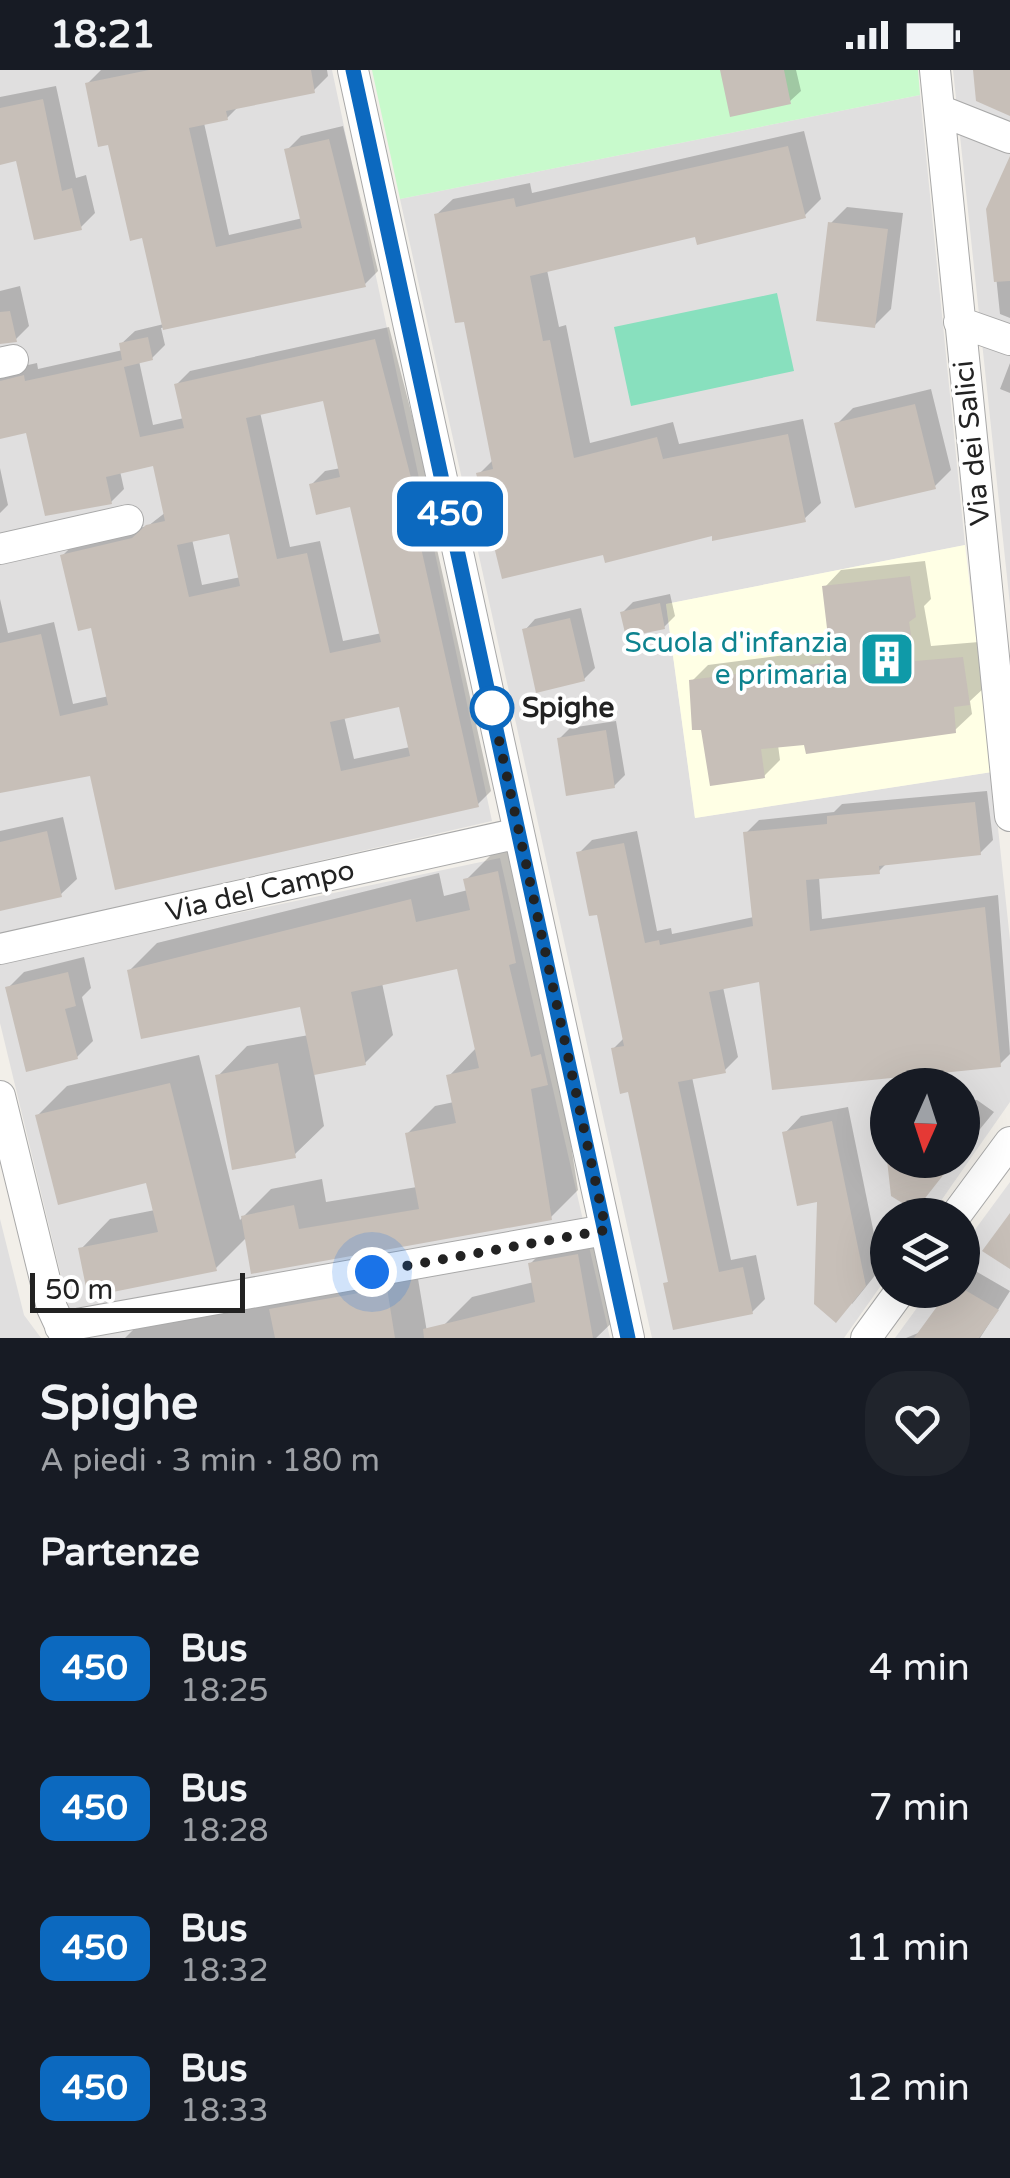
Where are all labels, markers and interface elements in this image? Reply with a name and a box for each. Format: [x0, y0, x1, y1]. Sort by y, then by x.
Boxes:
text: 18:21 [50, 12, 155, 58]
street label: Via dei Salici [946, 359, 998, 527]
line badge: 450 [392, 482, 508, 546]
text: 450 [417, 493, 483, 535]
place label: Scuola d'infanzia e primaria [625, 626, 848, 692]
building icon: Scuola d'infanzia e primaria [857, 629, 917, 689]
marker: Spighe [471, 687, 513, 729]
place label: Spighe [522, 691, 614, 725]
street label: Via del Campo [162, 853, 358, 929]
north arrow [870, 1068, 980, 1178]
map controls [870, 1068, 980, 1308]
button: layers [870, 1198, 980, 1308]
your location [347, 1247, 397, 1297]
scale bar [30, 1268, 245, 1312]
text: 50 m [45, 1273, 113, 1307]
button: heart [865, 1371, 970, 1476]
text: Spighe [40, 1375, 198, 1433]
text: A piedi · 3 min · 180 m [40, 1442, 380, 1480]
text: Partenze [40, 1530, 200, 1576]
text: Bus [180, 1626, 247, 1672]
text: 4 min [869, 1645, 970, 1691]
text: 450 [62, 1647, 128, 1689]
text: 18:25 [180, 1672, 269, 1710]
text: Bus [180, 1766, 247, 1812]
text: 7 min [869, 1785, 970, 1831]
text: 450 [62, 1787, 128, 1829]
text: 18:28 [180, 1812, 269, 1850]
text: Bus [180, 1906, 247, 1952]
text: 11 min [845, 1925, 970, 1971]
text: 450 [62, 1927, 128, 1969]
text: 18:32 [180, 1952, 269, 1990]
text: Bus [180, 2046, 247, 2092]
text: 12 min [845, 2065, 970, 2111]
text: 450 [62, 2067, 128, 2109]
text: 18:33 [180, 2092, 269, 2130]

